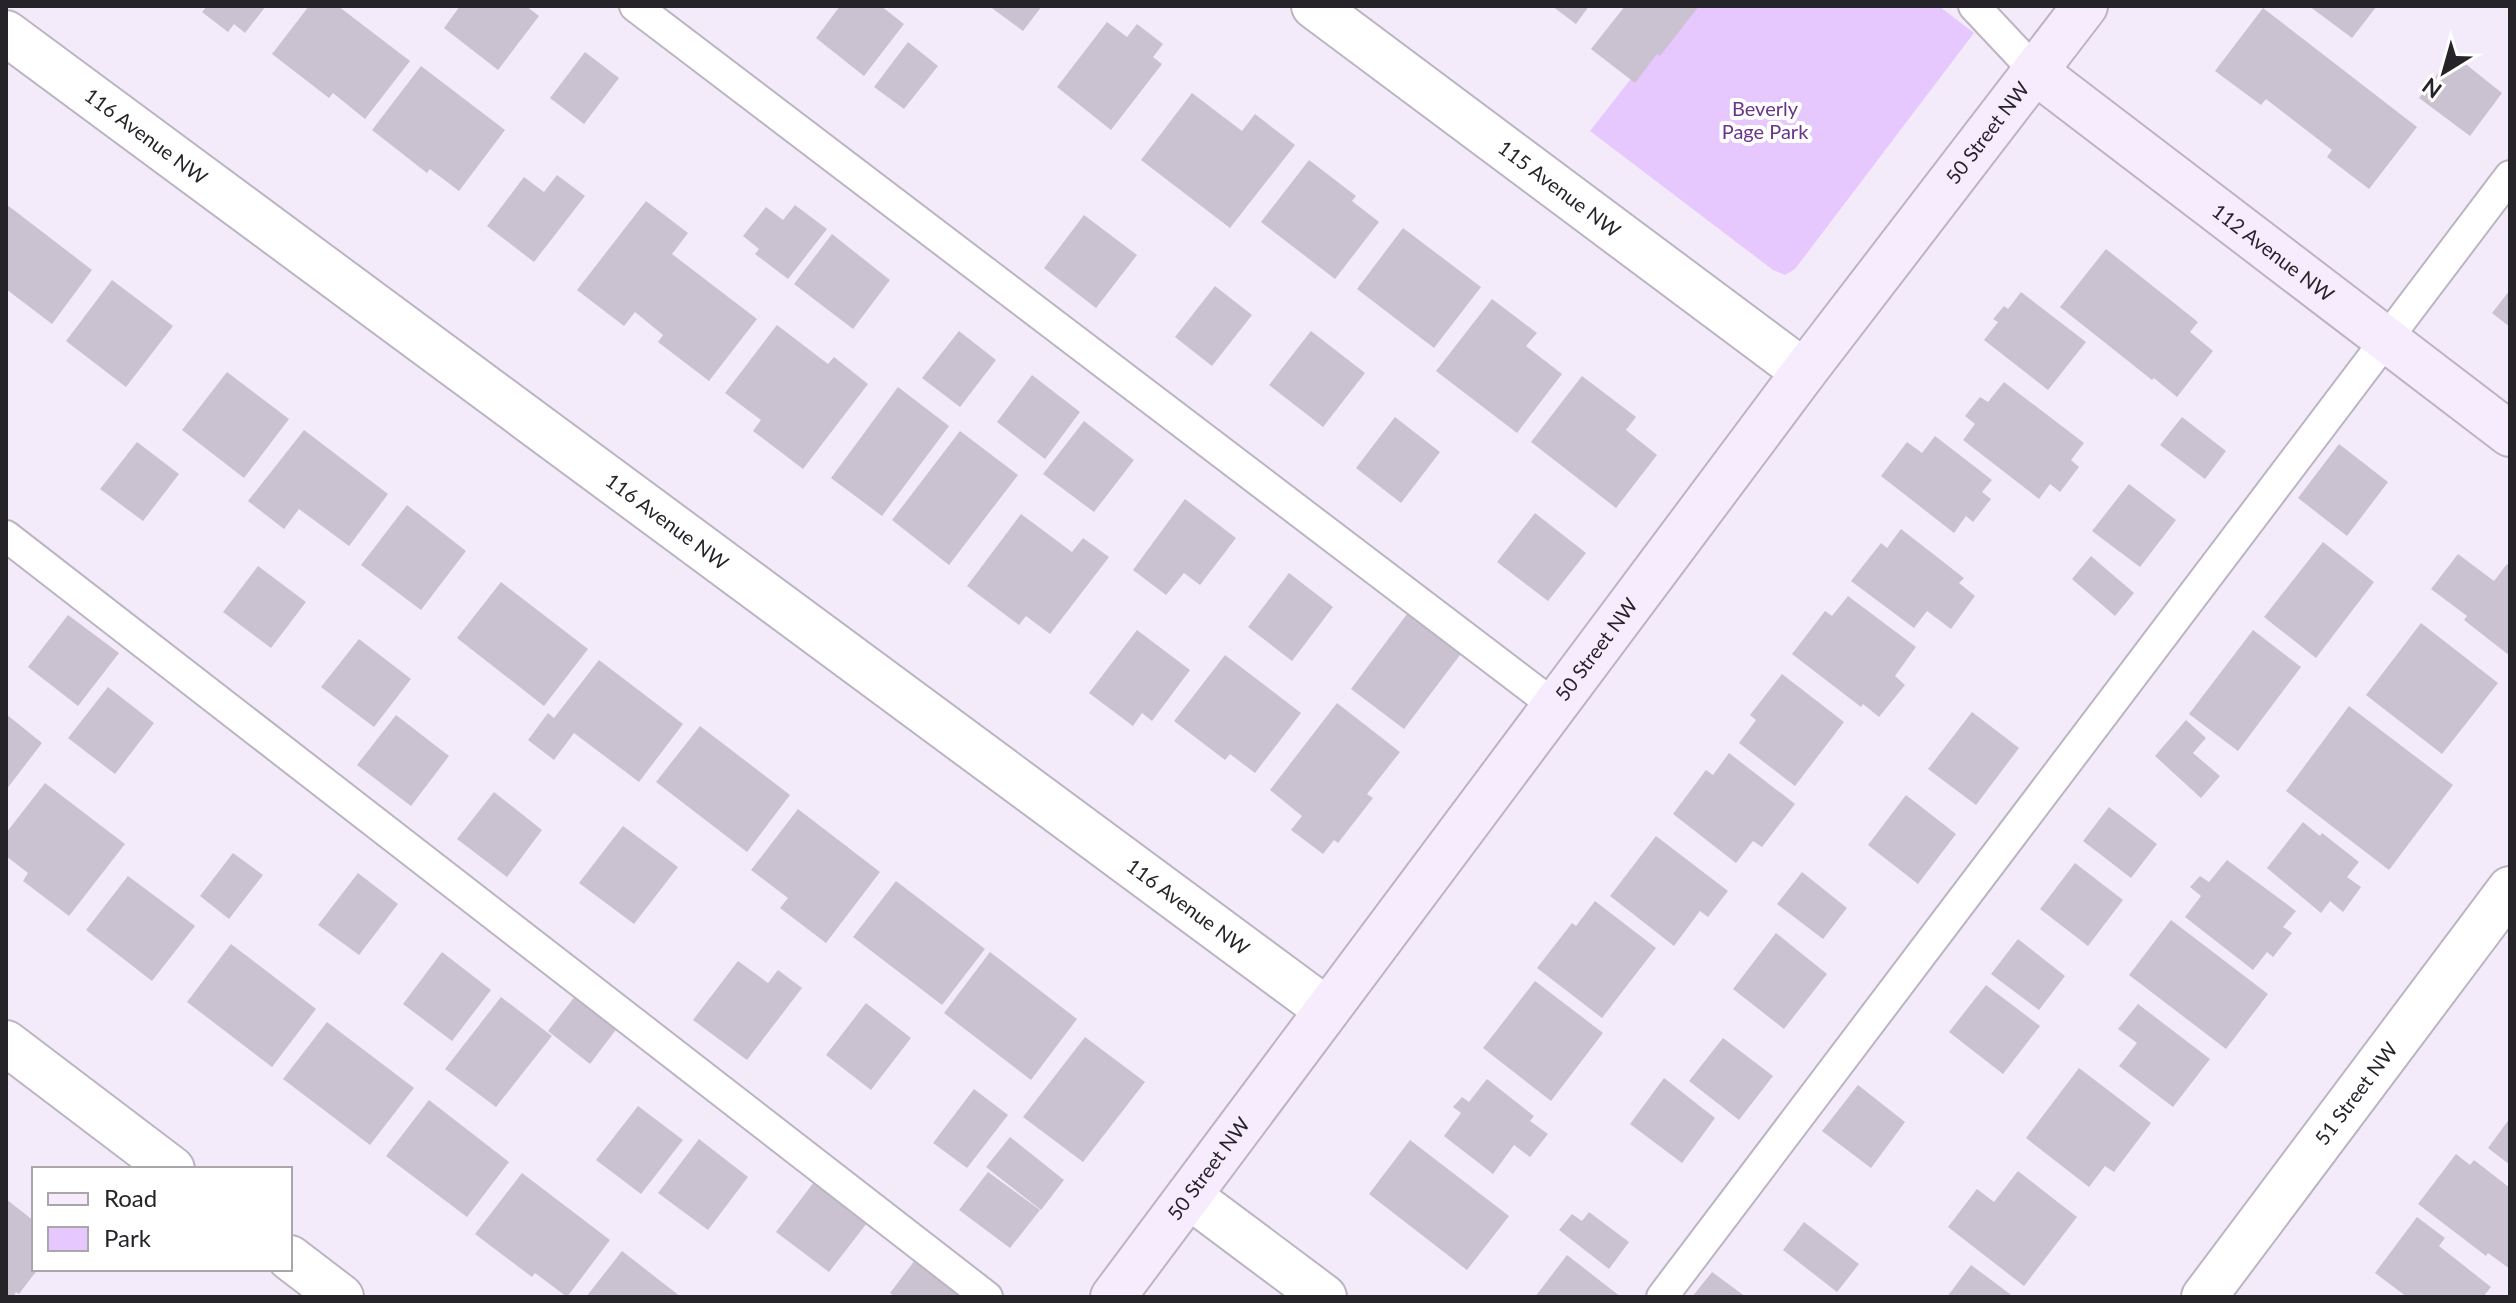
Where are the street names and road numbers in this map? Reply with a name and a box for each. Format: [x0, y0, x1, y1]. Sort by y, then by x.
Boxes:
street label: 50 Street NW [1940, 76, 2034, 188]
street label: 116 Avenue NW [80, 82, 213, 189]
street label: 115 Avenue NW [1494, 135, 1626, 242]
street label: 112 Avenue NW [2208, 198, 2339, 306]
street label: 116 Avenue NW [601, 468, 734, 574]
street label: 50 Street NW [1550, 593, 1642, 705]
street label: 116 Avenue NW [1122, 853, 1255, 960]
street label: 51 Street NW [2309, 1037, 2402, 1149]
street label: 50 Street NW [1162, 1112, 1254, 1224]

